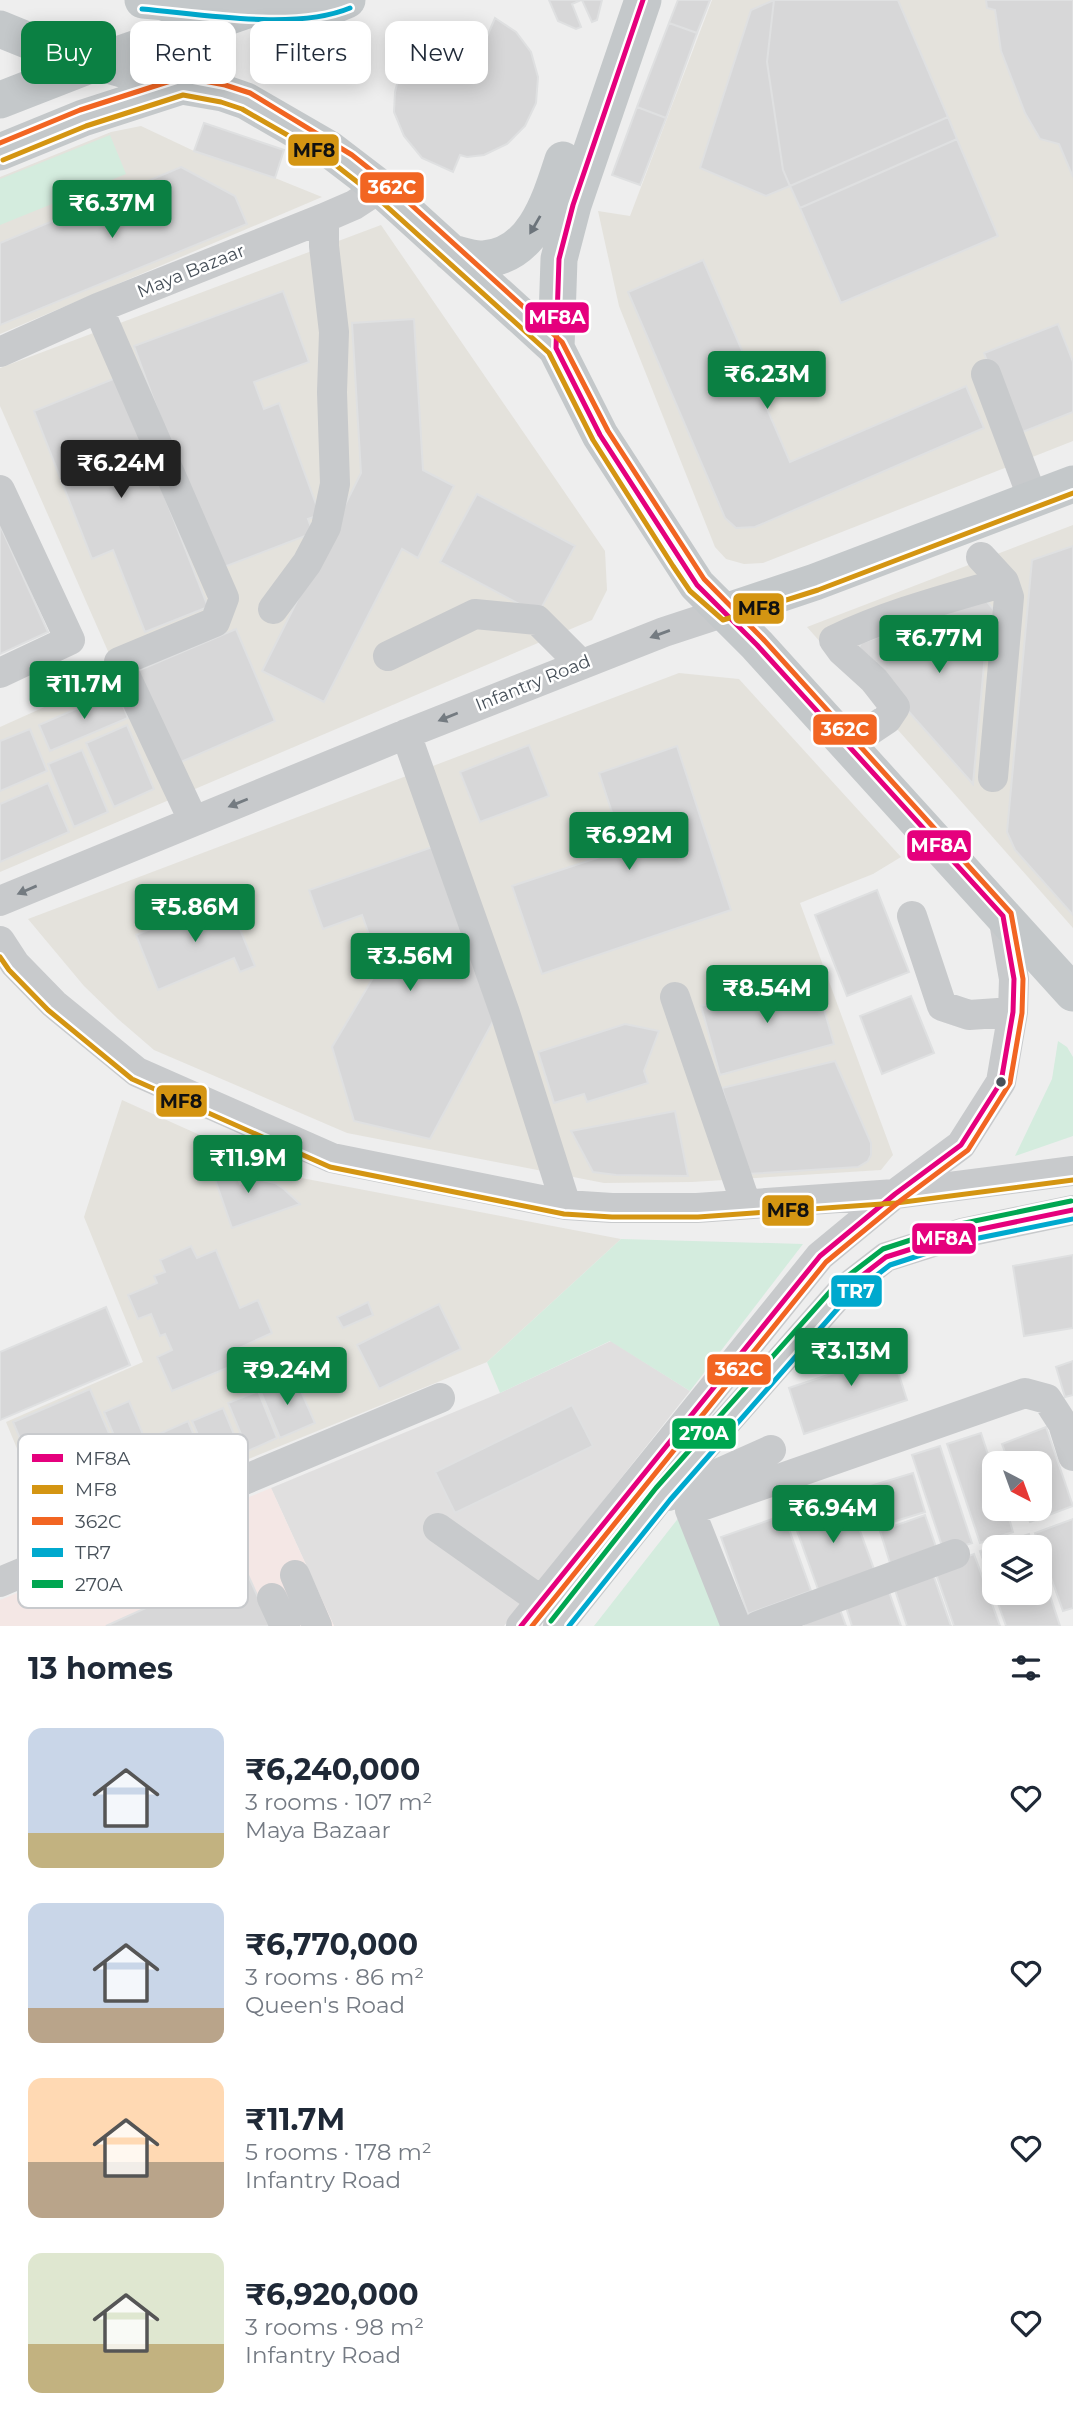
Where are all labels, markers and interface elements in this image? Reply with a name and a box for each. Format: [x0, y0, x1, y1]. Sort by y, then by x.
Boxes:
chip: Buy [21, 21, 116, 84]
chip: Rent [130, 21, 236, 84]
chip: Filters [250, 21, 371, 84]
chip: New [385, 21, 488, 84]
line badge: MF8 [287, 133, 340, 167]
text: MF8 [293, 139, 335, 162]
line badge: 362C [359, 171, 425, 204]
text: 362C [367, 176, 416, 199]
pin: ₹6.37M [55, 180, 169, 240]
text: ₹6.37M [69, 189, 155, 217]
one-way arrow [530, 215, 542, 235]
street label: Maya Bazaar [134, 239, 248, 303]
line badge: MF8A [524, 301, 590, 334]
text: MF8A [528, 306, 586, 329]
pin: ₹6.23M [710, 352, 824, 411]
text: ₹6.23M [724, 360, 810, 388]
pin: ₹6.24M [64, 440, 178, 500]
text: ₹6.24M [77, 449, 165, 477]
line badge: MF8 [732, 592, 785, 625]
text: MF8 [738, 597, 780, 620]
pin: ₹6.77M [882, 616, 996, 675]
text: ₹6.77M [895, 624, 983, 652]
one-way arrow [650, 628, 671, 639]
street label: Infantry Road [472, 650, 594, 716]
pin: ₹11.7M [27, 662, 141, 721]
text: ₹11.7M [46, 670, 122, 698]
one-way arrow [438, 711, 459, 722]
line badge: 362C [812, 713, 878, 746]
text: 362C [820, 718, 869, 741]
one-way arrow [227, 797, 248, 808]
pin: ₹6.92M [572, 812, 686, 872]
text: ₹6.92M [585, 821, 673, 849]
line badge: MF8A [906, 829, 972, 862]
text: MF8A [910, 834, 968, 857]
one-way arrow [17, 884, 38, 895]
pin: ₹5.86M [138, 884, 252, 944]
text: ₹5.86M [151, 893, 239, 921]
pin: ₹3.56M [353, 934, 467, 993]
text: ₹3.56M [367, 942, 453, 970]
pin: ₹8.54M [710, 965, 824, 1025]
text: ₹8.54M [722, 974, 812, 1002]
unlabelled marker [994, 1075, 1008, 1089]
line badge: MF8 [155, 1084, 208, 1118]
text: MF8 [160, 1090, 202, 1113]
pin: ₹11.9M [191, 1136, 305, 1195]
text: ₹11.9M [209, 1144, 287, 1172]
line badge: MF8 [761, 1194, 815, 1227]
text: MF8 [767, 1199, 809, 1222]
line badge: MF8A [911, 1222, 977, 1255]
text: MF8A [915, 1227, 973, 1250]
line badge: TR7 [830, 1274, 883, 1308]
text: TR7 [837, 1280, 875, 1303]
pin: ₹3.13M [794, 1328, 908, 1388]
text: ₹3.13M [811, 1337, 891, 1365]
pin: ₹9.24M [230, 1348, 344, 1407]
line badge: 362C [706, 1353, 772, 1386]
text: ₹9.24M [243, 1356, 331, 1384]
text: 362C [714, 1358, 763, 1381]
line badge: 270A [671, 1417, 737, 1450]
text: 270A [679, 1422, 729, 1445]
legend [18, 1434, 248, 1608]
text: MF8A [75, 1447, 131, 1470]
north arrow [982, 1451, 1052, 1521]
map controls [982, 1451, 1052, 1605]
text: MF8 [75, 1478, 117, 1501]
pin: ₹6.94M [776, 1486, 890, 1545]
text: ₹6.94M [788, 1494, 878, 1522]
text: 362C [75, 1510, 122, 1533]
button: layers [982, 1535, 1052, 1605]
text: TR7 [75, 1541, 111, 1564]
text: 270A [75, 1573, 123, 1596]
icon: filters [1007, 1649, 1045, 1687]
text: 13 homes [28, 1650, 173, 1687]
text: ₹6,240,000 [245, 1751, 420, 1788]
icon: home [84, 1756, 168, 1840]
icon: heart [1007, 1779, 1045, 1817]
text: 3 rooms · 107 m² [245, 1788, 432, 1816]
text: Maya Bazaar [245, 1816, 391, 1844]
text: ₹6,770,000 [245, 1926, 418, 1963]
icon: home [84, 1931, 168, 2015]
icon: heart [1007, 1954, 1045, 1992]
text: 3 rooms · 86 m² [245, 1963, 424, 1991]
text: Queen's Road [245, 1991, 405, 2019]
text: ₹11.7M [245, 2101, 345, 2138]
icon: home [84, 2106, 168, 2190]
icon: heart [1007, 2129, 1045, 2167]
text: 5 rooms · 178 m² [245, 2138, 432, 2166]
text: Infantry Road [245, 2166, 401, 2194]
text: ₹6,920,000 [245, 2276, 419, 2313]
icon: home [84, 2281, 168, 2365]
icon: heart [1007, 2304, 1045, 2342]
text: 3 rooms · 98 m² [245, 2313, 424, 2341]
text: Infantry Road [245, 2341, 401, 2369]

